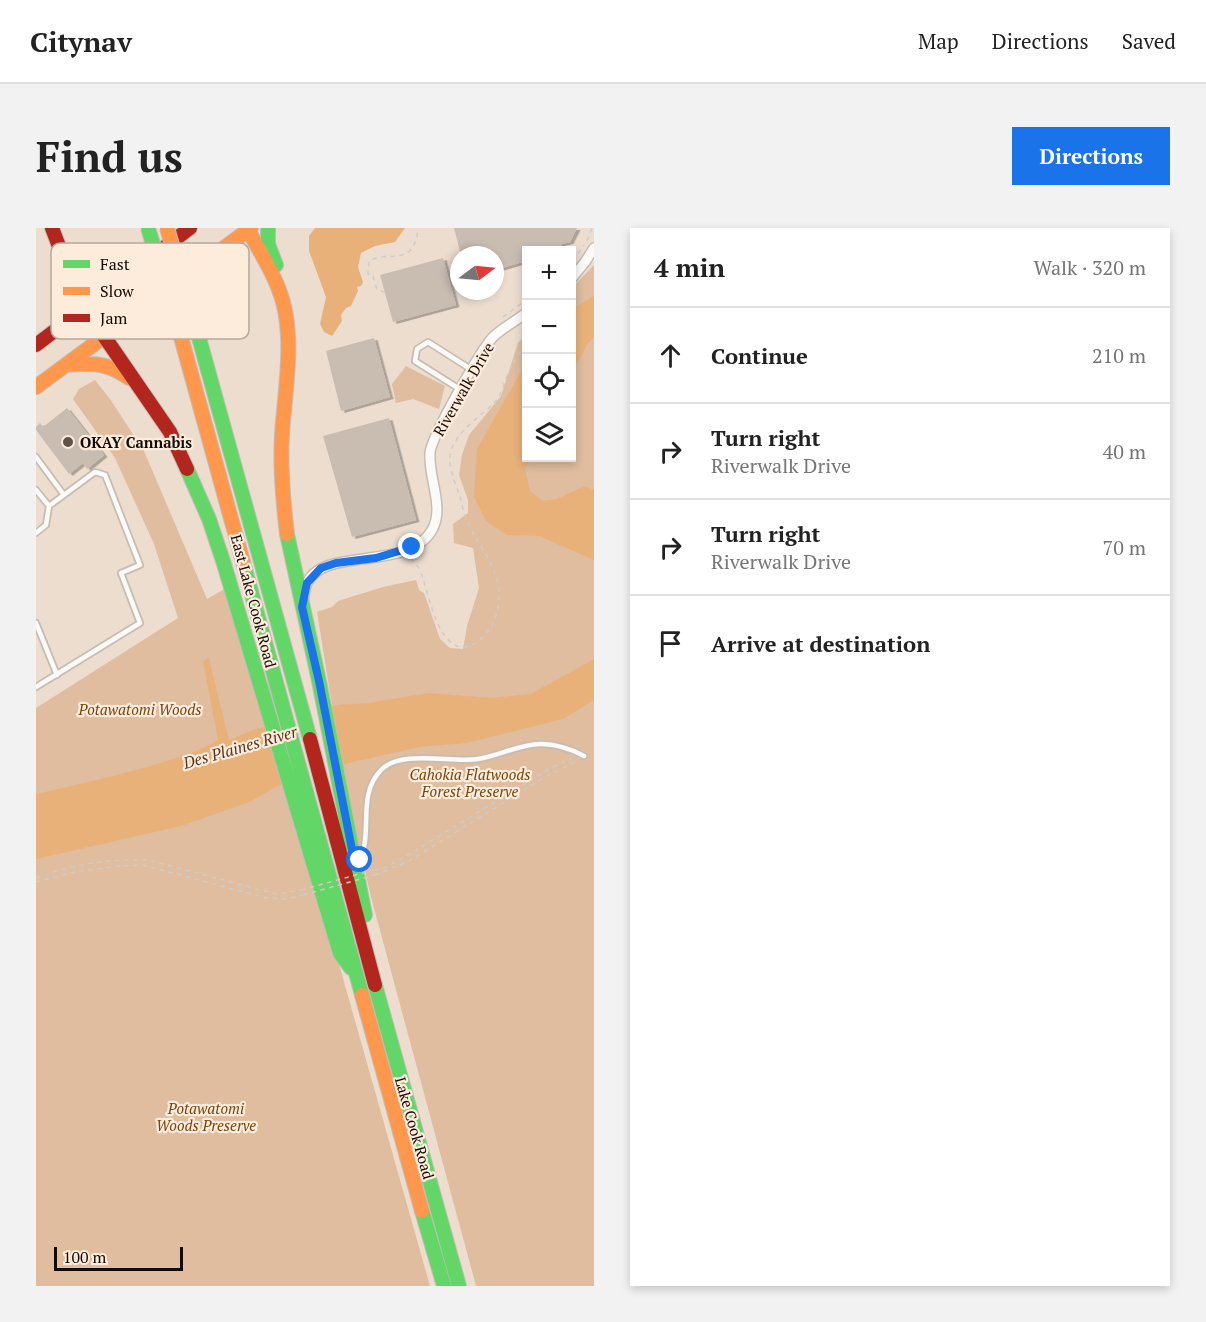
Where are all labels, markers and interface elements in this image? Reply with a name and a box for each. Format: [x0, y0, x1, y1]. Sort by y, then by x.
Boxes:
text: Citynav [30, 23, 132, 60]
text: Map [918, 27, 959, 55]
text: Directions [992, 27, 1089, 55]
text: Saved [1122, 27, 1176, 55]
button: Directions [1012, 127, 1170, 185]
text: Find us [36, 128, 183, 184]
legend [51, 243, 249, 339]
north arrow [450, 246, 504, 300]
map controls [522, 246, 576, 462]
button: + [522, 246, 576, 300]
text: 4 min [654, 250, 725, 284]
text: Fast [100, 253, 130, 275]
text: Walk · 320 m [1034, 254, 1146, 281]
text: Slow [100, 280, 134, 302]
button: − [522, 300, 576, 354]
text: Jam [100, 307, 128, 329]
street label: Riverwalk Drive [428, 339, 498, 439]
icon: ahead [654, 339, 687, 372]
text: Continue [711, 341, 808, 370]
text: 210 m [1092, 342, 1146, 369]
button: locate [522, 354, 576, 408]
button: layers [522, 408, 576, 462]
text: Turn right [711, 423, 820, 452]
place label: OKAY Cannabis [80, 432, 192, 452]
marker: OKAY Cannabis [61, 435, 75, 449]
icon: right [654, 435, 687, 468]
text: 40 m [1103, 438, 1146, 465]
text: Riverwalk Drive [711, 452, 851, 479]
text: Turn right [711, 519, 820, 548]
icon: right [654, 531, 687, 564]
street label: East Lake Cook Road [227, 532, 281, 670]
route end [398, 533, 424, 559]
text: 70 m [1103, 534, 1146, 561]
text: Riverwalk Drive [711, 548, 851, 575]
icon: arrive [654, 627, 687, 660]
text: Arrive at destination [711, 629, 930, 658]
park label: Potawatomi Woods [78, 699, 201, 719]
water label: Des Plaines River [180, 720, 300, 774]
park label: Cahokia Flatwoods Forest Preserve [409, 764, 531, 801]
route start [346, 846, 372, 872]
street label: Lake Cook Road [391, 1075, 439, 1181]
park label: Potawatomi Woods Preserve [156, 1098, 256, 1135]
scale bar [54, 1244, 183, 1272]
text: 100 m [63, 1246, 106, 1268]

